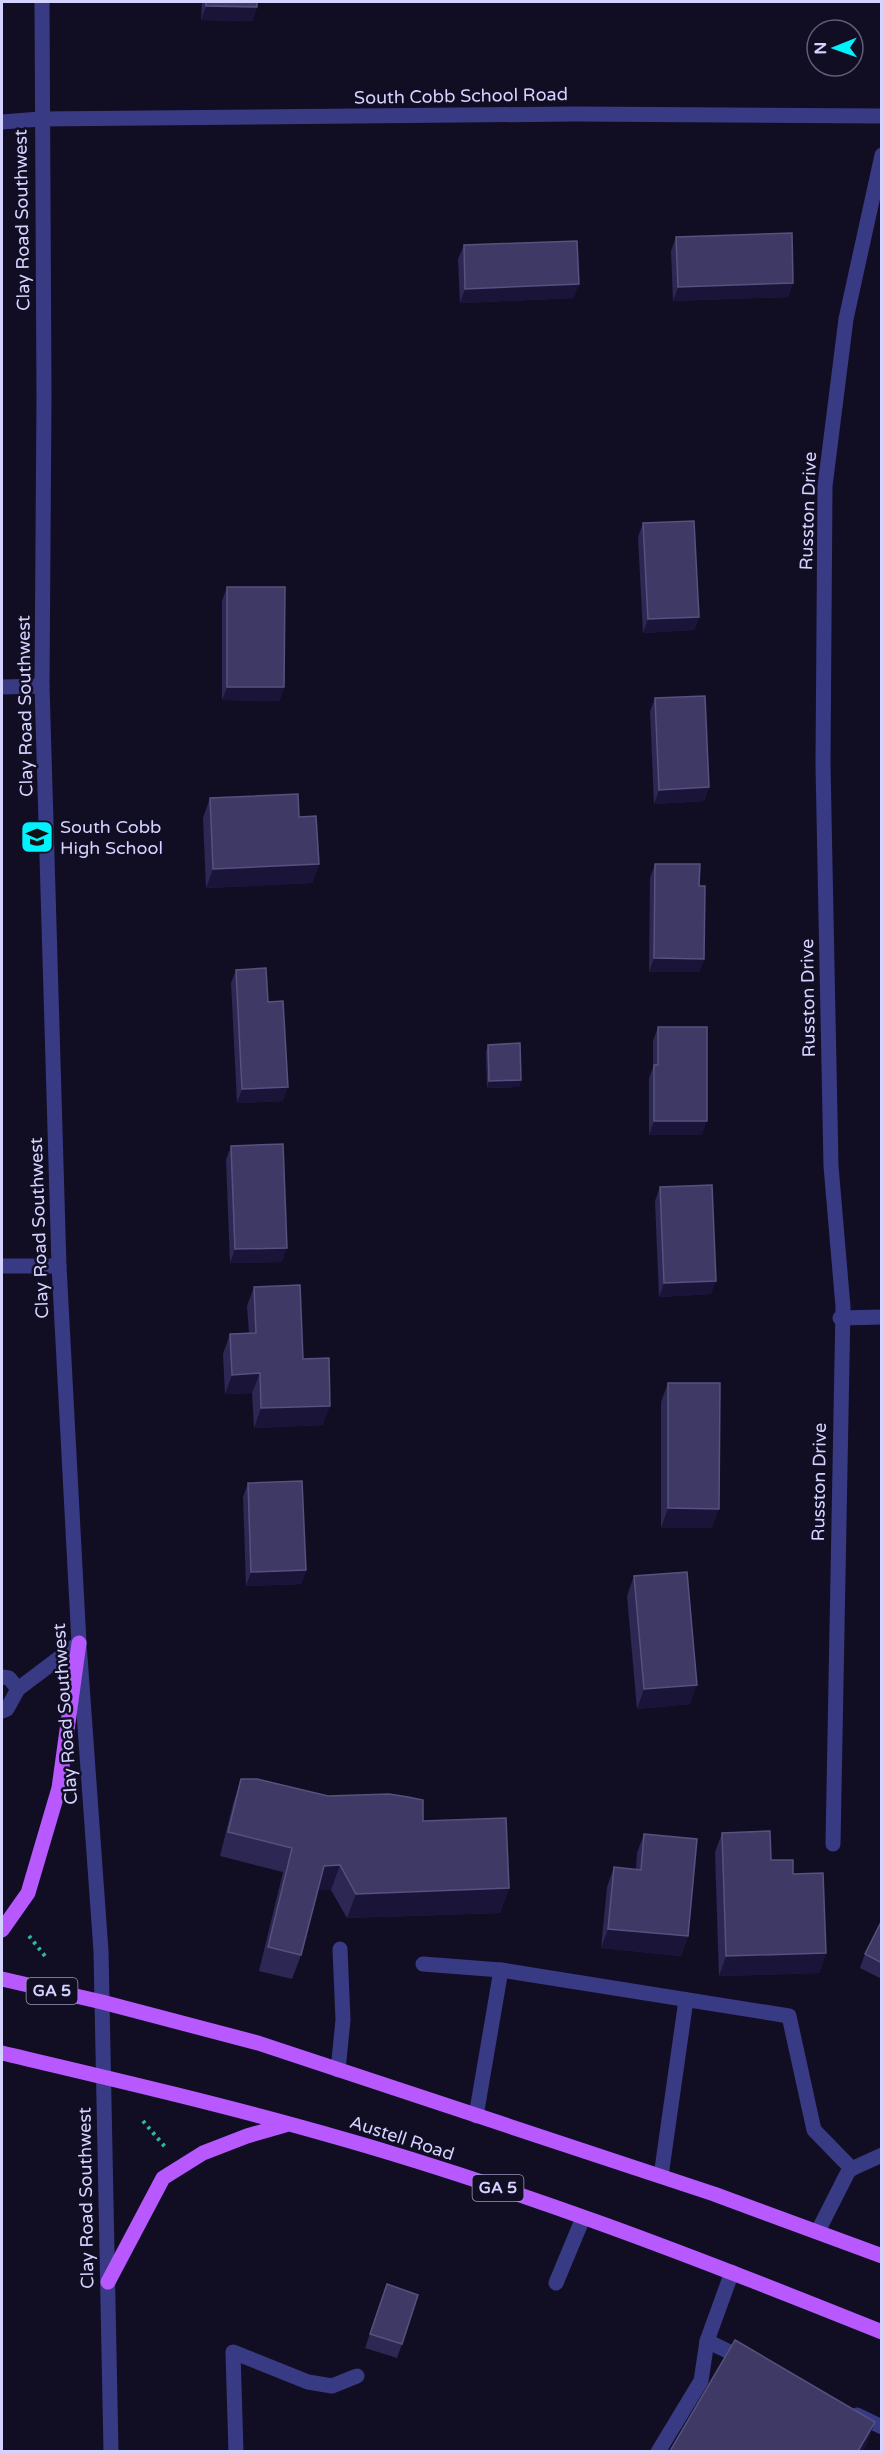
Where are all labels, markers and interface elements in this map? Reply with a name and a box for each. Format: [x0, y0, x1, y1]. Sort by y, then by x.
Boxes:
north arrow [805, 18, 865, 78]
text: N [811, 42, 831, 55]
street label: South Cobb School Road [354, 83, 568, 109]
street label: Clay Road Southwest [9, 129, 35, 311]
street label: Russton Drive [795, 451, 821, 571]
street label: Clay Road Southwest [12, 615, 38, 797]
place label: South Cobb High School [60, 816, 163, 859]
school or university icon: South Cobb High School [19, 819, 55, 855]
street label: Russton Drive [796, 938, 820, 1058]
street label: Clay Road Southwest [25, 1137, 53, 1319]
street label: Russton Drive [807, 1422, 831, 1542]
street label: Clay Road Southwest [48, 1623, 82, 1805]
road number: GA 5 [26, 1978, 78, 2004]
street label: Clay Road Southwest [73, 2107, 99, 2289]
street label: Austell Road [347, 2111, 457, 2165]
road number: GA 5 [472, 2175, 524, 2201]

